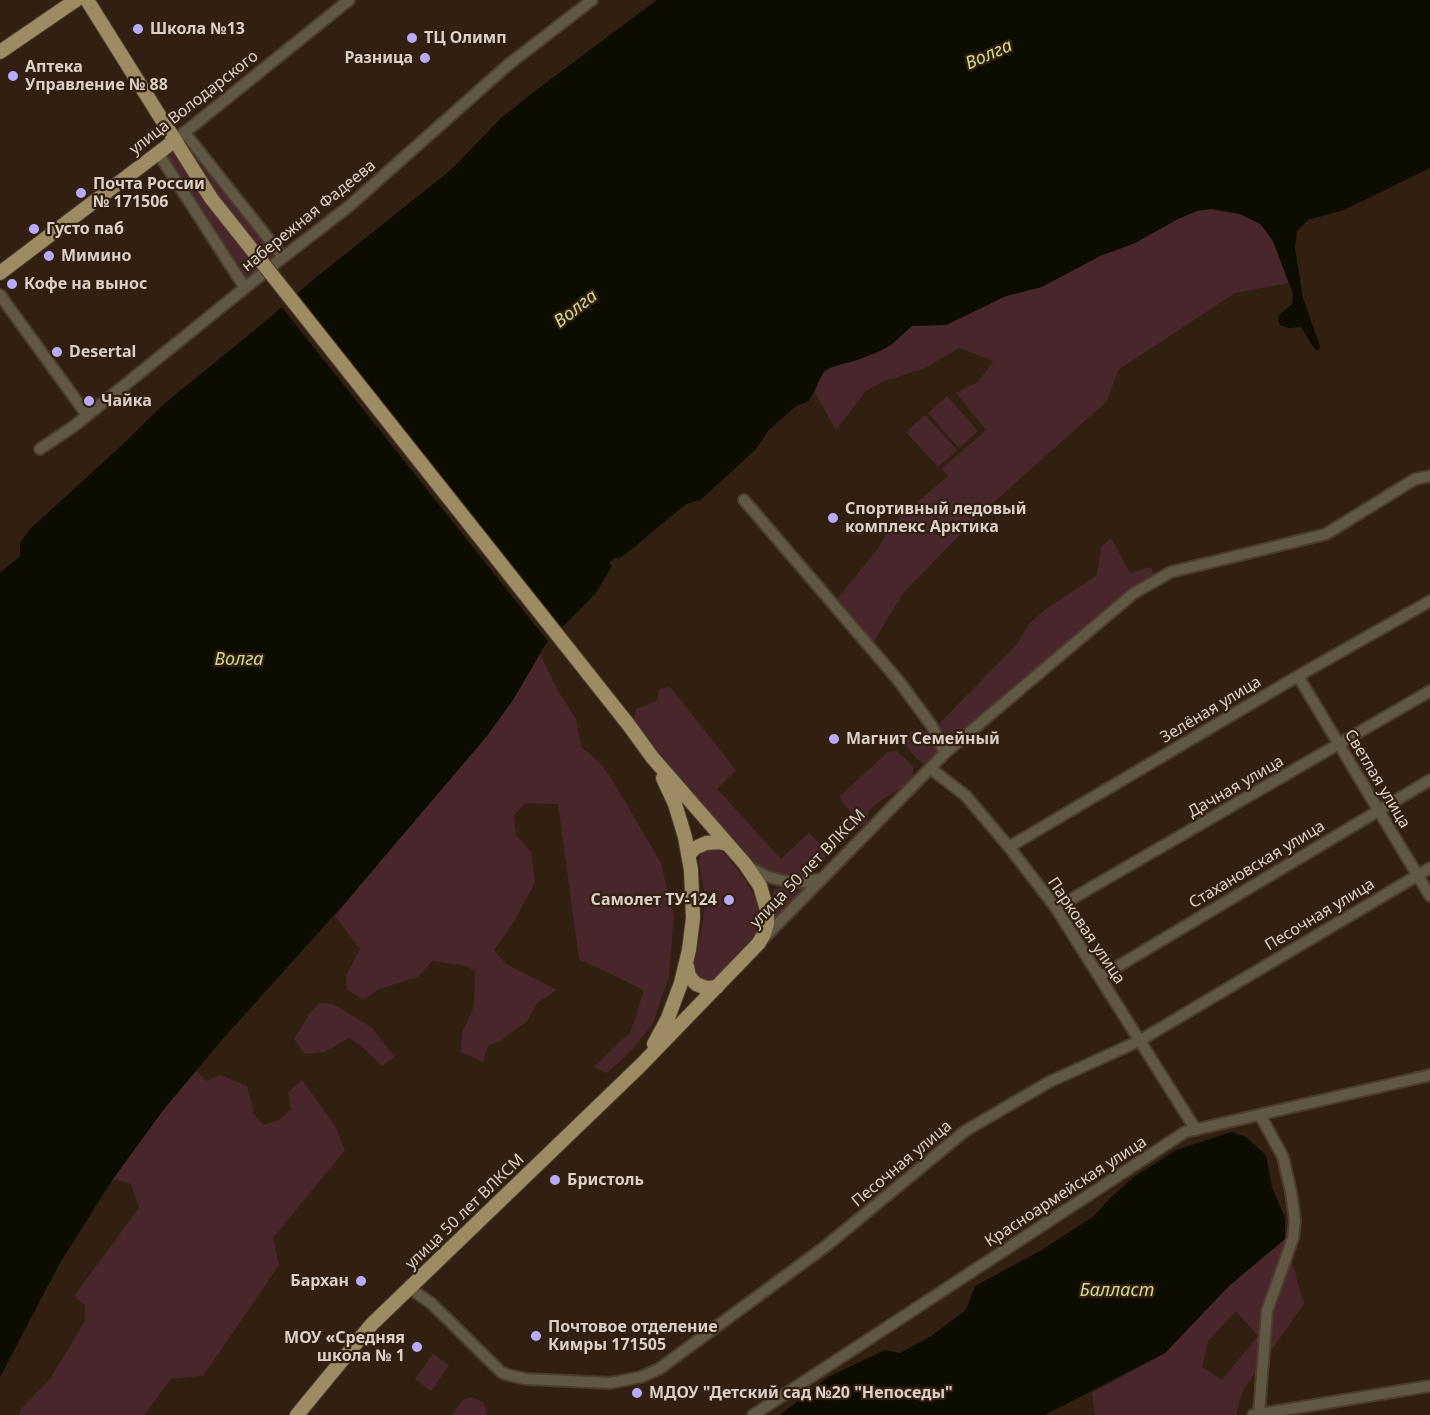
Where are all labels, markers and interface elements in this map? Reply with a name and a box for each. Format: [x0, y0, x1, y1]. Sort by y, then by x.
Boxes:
place label: Школа №13 [150, 19, 245, 39]
marker: Школа №13 [131, 22, 145, 36]
place label: ТЦ Олимп [424, 28, 507, 48]
marker: ТЦ Олимп [405, 31, 419, 45]
water label: Волга [962, 35, 1016, 75]
street label: улица Володарского [126, 47, 262, 159]
place label: Разница [344, 48, 413, 68]
marker: Разница [418, 51, 432, 65]
place label: Аптека Управление № 88 [25, 57, 168, 95]
marker: Аптека Управление № 88 [6, 69, 20, 83]
street label: набережная Фадеева [238, 156, 380, 276]
place label: Почта России № 171506 [93, 174, 205, 212]
marker: Почта России № 171506 [74, 186, 88, 200]
place label: Густо паб [46, 219, 124, 239]
marker: Густо паб [27, 222, 41, 236]
place label: Мимино [61, 246, 131, 266]
marker: Мимино [42, 249, 56, 263]
place label: Кофе на вынос [24, 274, 147, 294]
marker: Кофе на вынос [5, 277, 19, 291]
water label: Волга [550, 285, 602, 333]
place label: Desertal [69, 342, 136, 362]
marker: Desertal [50, 345, 64, 359]
place label: Чайка [101, 391, 152, 411]
marker: Чайка [82, 394, 96, 408]
place label: Спортивный ледовый комплекс Арктика [845, 499, 1026, 537]
marker: Спортивный ледовый комплекс Арктика [826, 511, 840, 525]
water label: Волга [214, 649, 264, 671]
street label: Зелёная улица [1157, 672, 1265, 748]
street label: Светлая улица [1340, 726, 1414, 832]
place label: Магнит Семейный [846, 729, 1000, 749]
marker: Магнит Семейный [827, 732, 841, 746]
street label: Дачная улица [1185, 752, 1287, 822]
street label: улица 50 лет ВЛКСМ [746, 806, 870, 932]
street label: Стахановская улица [1186, 817, 1328, 913]
street label: Парковая улица [1043, 874, 1129, 988]
street label: Песочная улица [1262, 875, 1378, 955]
place label: Самолет ТУ-124 [591, 890, 717, 910]
marker: Самолет ТУ-124 [722, 893, 736, 907]
street label: Песочная улица [848, 1117, 956, 1211]
street label: Красноармейская улица [981, 1132, 1151, 1252]
street label: улица 50 лет ВЛКСМ [402, 1150, 528, 1274]
place label: Бристоль [567, 1170, 644, 1190]
marker: Бристоль [548, 1173, 562, 1187]
place label: Бархан [290, 1271, 349, 1291]
marker: Бархан [354, 1274, 368, 1288]
water label: Балласт [1080, 1280, 1154, 1302]
place label: Почтовое отделение Кимры 171505 [548, 1317, 718, 1355]
place label: МОУ «Средняя школа № 1 [284, 1328, 405, 1366]
marker: Почтовое отделение Кимры 171505 [529, 1329, 543, 1343]
marker: МОУ «Средняя школа № 1 [410, 1340, 424, 1354]
place label: МДОУ "Детский сад №20 "Непоседы" [649, 1383, 953, 1403]
marker: МДОУ "Детский сад №20 "Непоседы" [630, 1386, 644, 1400]

